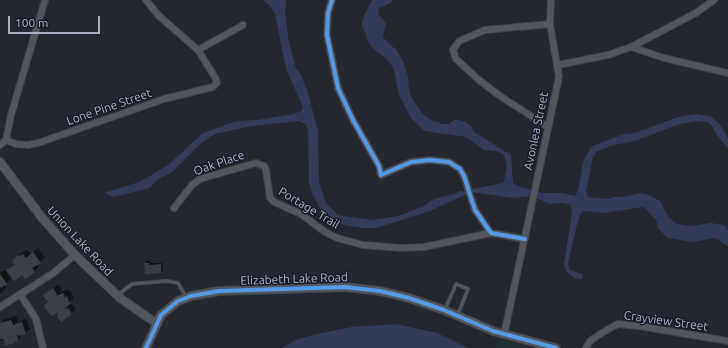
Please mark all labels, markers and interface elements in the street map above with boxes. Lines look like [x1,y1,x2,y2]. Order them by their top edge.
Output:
scale bar [10,8,102,34]
text: 100 m [15,16,48,29]
street label: Lone Pine Street [64,86,154,128]
street label: Avonlea Street [521,91,551,171]
street label: Oak Place [192,148,246,178]
street label: Portage Trail [276,184,342,232]
street label: Union Lake Road [44,203,116,279]
street label: Elizabeth Lake Road [240,270,348,288]
street label: Crayview Street [623,308,709,334]

